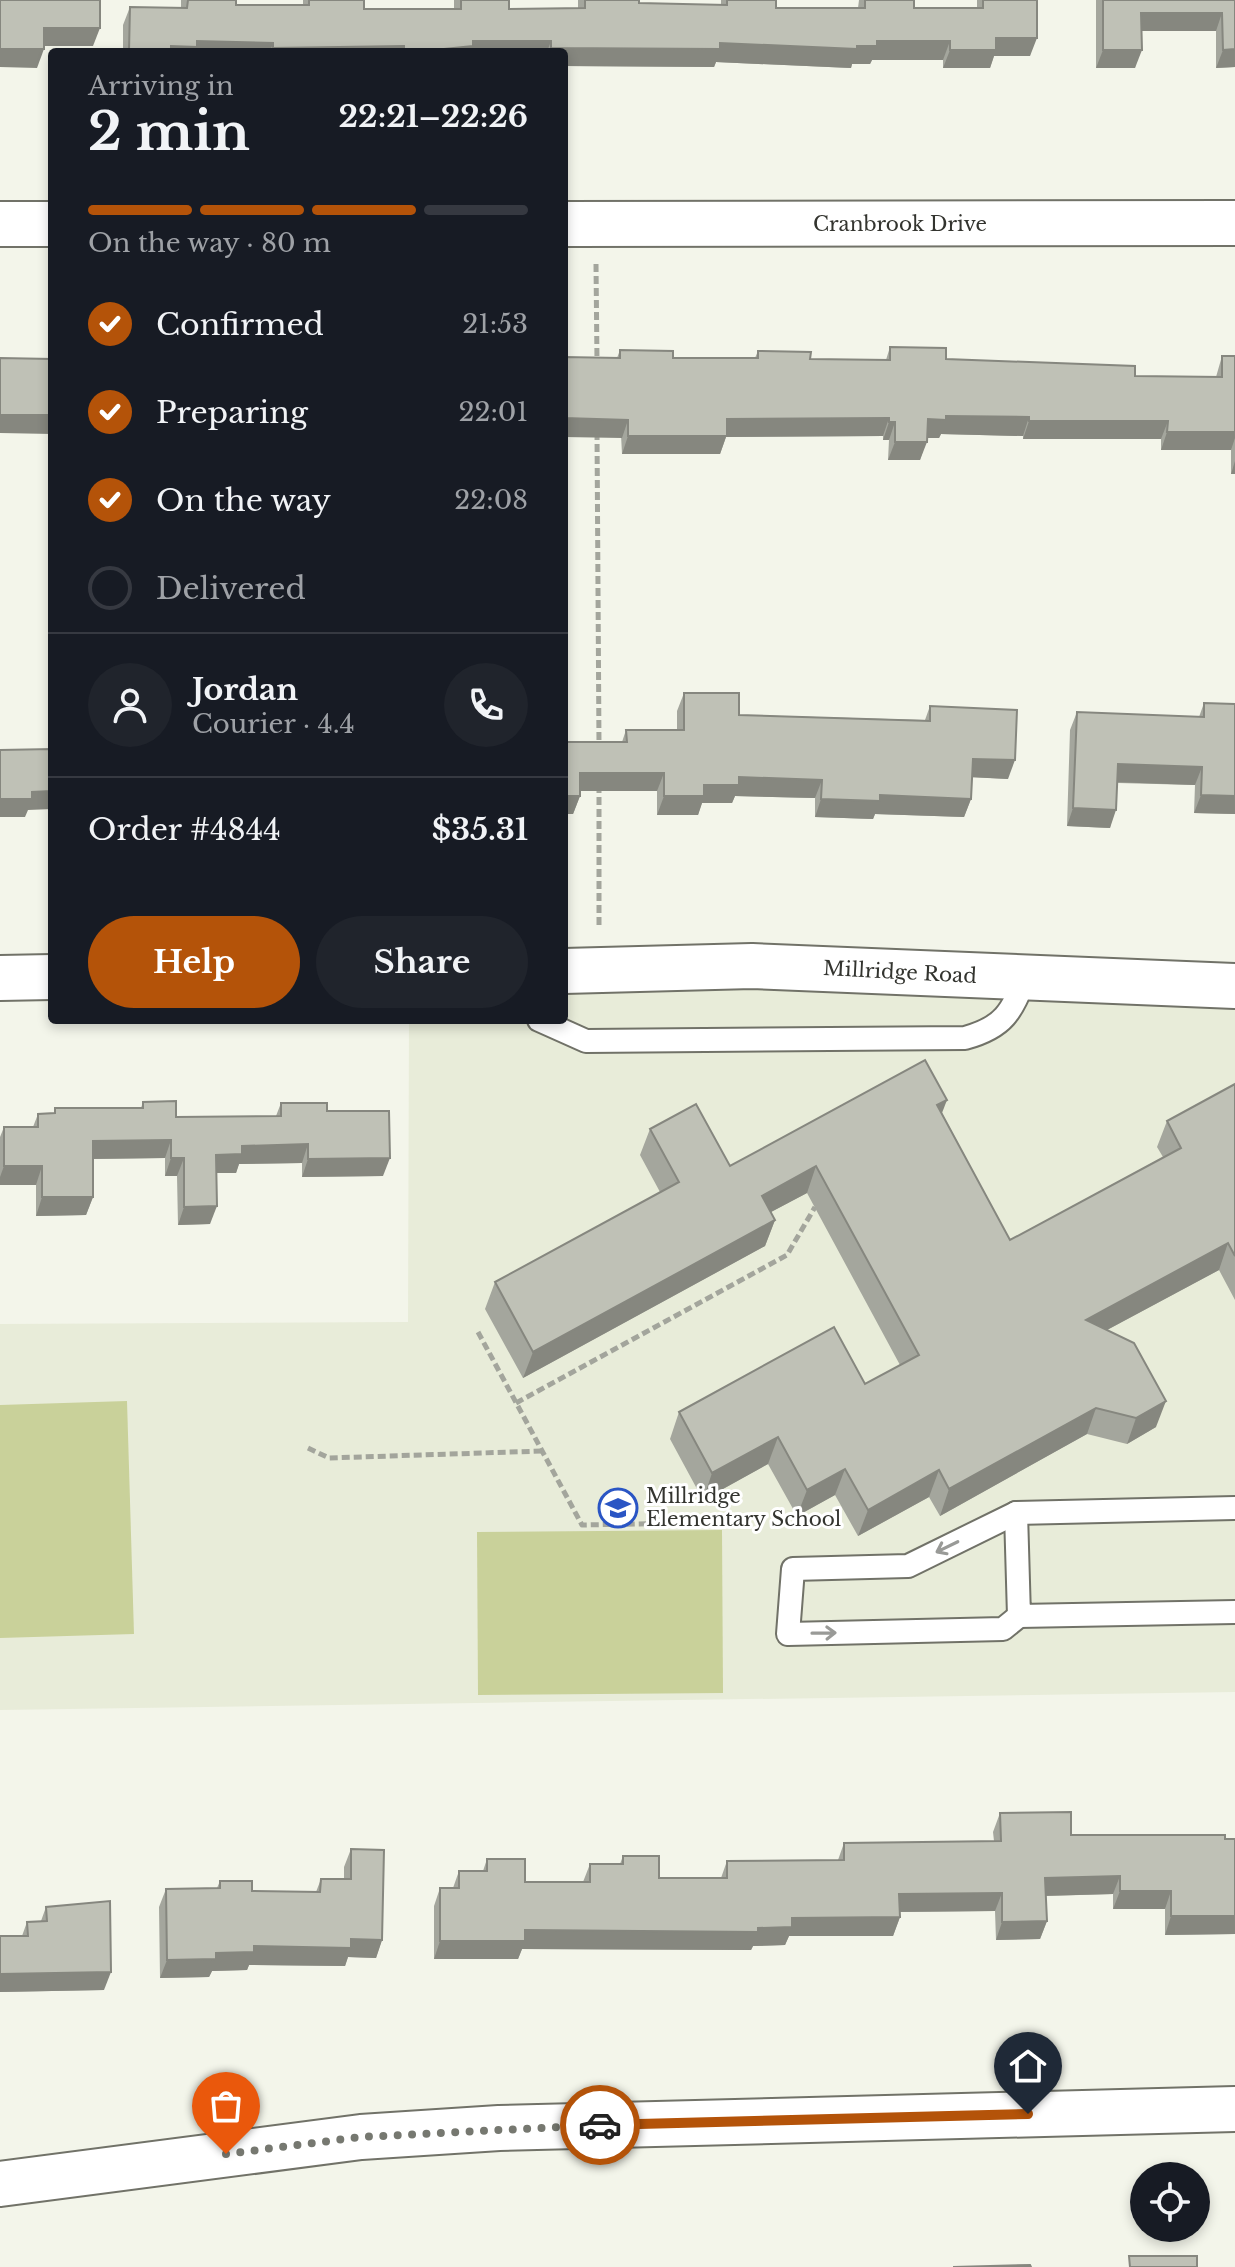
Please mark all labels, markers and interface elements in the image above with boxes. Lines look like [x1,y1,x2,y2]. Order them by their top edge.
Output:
text: Arriving in [88,70,234,102]
text: 22:21–22:26 [339,98,528,135]
text: 2 min [88,100,250,164]
street label: Cranbrook Drive [813,212,987,236]
text: On the way · 80 m [88,227,331,259]
icon: check [88,302,132,346]
text: Confirmed [156,306,324,343]
text: 21:53 [462,308,528,340]
icon: check [88,390,132,434]
text: Preparing [156,394,308,431]
text: 22:01 [458,396,528,428]
icon: check [88,478,132,522]
text: On the way [156,482,331,519]
text: 22:08 [454,484,528,516]
text: Delivered [156,570,306,607]
button: person [88,663,172,747]
button: phone [444,663,528,747]
text: Jordan [192,671,298,708]
text: Courier · 4.4 [192,708,355,740]
text: Order #4844 [88,811,281,848]
text: $35.31 [432,811,528,848]
button: Help [88,916,300,1008]
button: Share [316,916,528,1008]
street label: Millridge Road [823,956,977,988]
place label: Millridge Elementary School [646,1484,841,1531]
school or university icon: Millridge Elementary School [597,1487,639,1529]
one-way arrow [935,1540,959,1556]
one-way arrow [810,1626,837,1641]
pin [994,2032,1062,2114]
icon: home [1006,2044,1050,2088]
pin [192,2072,260,2154]
icon: bag [204,2084,248,2128]
courier [560,2085,640,2165]
icon: car [578,2103,622,2147]
map controls [1130,2162,1210,2242]
button: locate [1130,2162,1210,2242]

